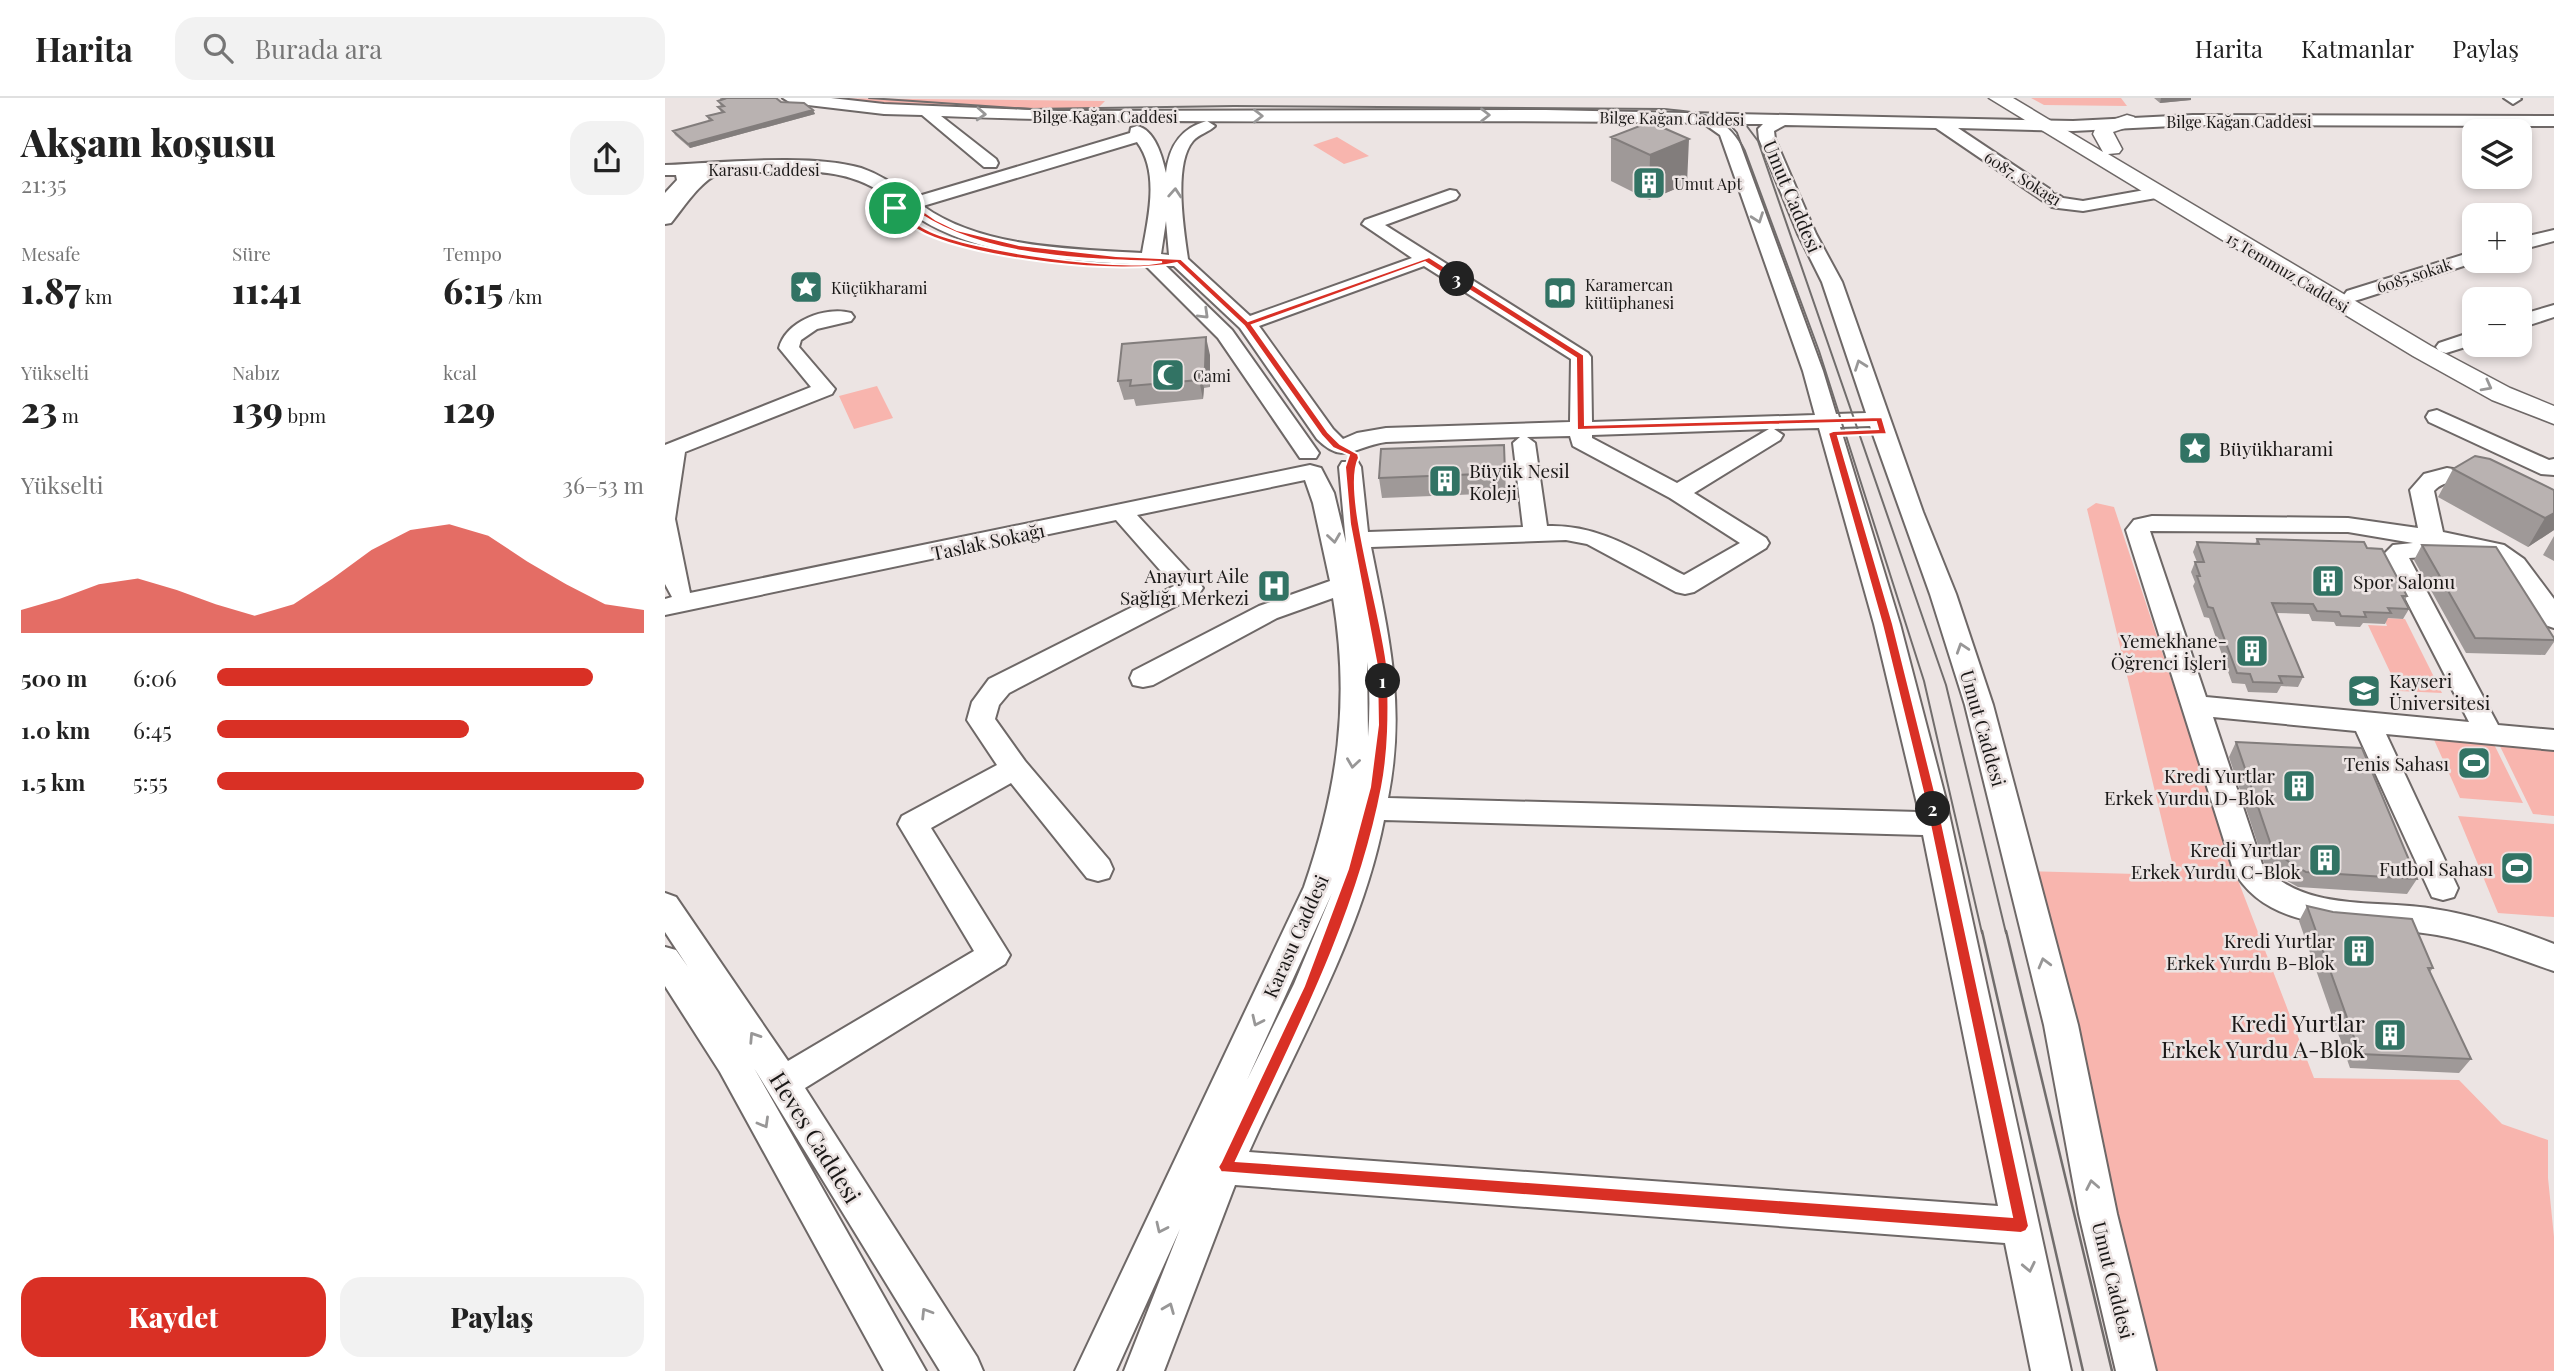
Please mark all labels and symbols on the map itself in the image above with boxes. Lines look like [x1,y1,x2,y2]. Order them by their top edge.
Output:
one-way arrow [976,106,987,121]
street label: Bilge Kağan Caddesi [1032,106,1178,127]
street label: Bilge Kağan Caddesi [1599,106,1745,130]
one-way arrow [1481,107,1491,123]
one-way arrow [1253,108,1264,124]
street label: Bilge Kağan Caddesi [2166,111,2312,132]
street label: Umut Caddesi [1758,136,1829,257]
street label: 6087. Sokağı [1980,146,2066,210]
street label: Karasu Caddesi [708,159,820,180]
building icon: Umut Apt [1630,164,1668,202]
place label: Umut Apt [1674,173,1742,194]
pin [865,178,925,238]
one-way arrow [1167,187,1182,198]
one-way arrow [1750,211,1764,223]
street label: 15 Temmuz Caddesi [2223,227,2354,317]
street label: 6085.sokak [2374,253,2455,297]
pin: 3 [1439,262,1475,296]
place icon: Küçükharami [787,268,825,306]
library icon: Karamercan kütüphanesi [1541,274,1579,312]
place label: Karamercan kütüphanesi [1585,274,1675,313]
place label: Küçükharami [831,277,928,298]
one-way arrow [1195,305,1208,318]
mosque icon: Cami [1149,356,1187,394]
one-way arrow [1854,360,1868,372]
place label: Cami [1193,365,1231,386]
one-way arrow [2480,378,2493,392]
place icon: Büyükharami [2176,429,2214,467]
place label: Büyükharami [2219,435,2334,461]
place label: Büyük Nesil Koleji [1469,457,1570,505]
building icon: Büyük Nesil Koleji [1426,462,1464,500]
street label: Taslak Sokağı [929,516,1047,566]
one-way arrow [1326,532,1341,544]
place label: Anayurt Aile Sağlığı Merkezi [1120,562,1249,610]
building icon: Spor Salonu [2309,562,2347,600]
hospital icon: Anayurt Aile Sağlığı Merkezi [1255,567,1293,605]
place label: Spor Salonu [2353,568,2455,594]
place label: Yemekhane- Öğrenci İşleri [2111,627,2227,675]
building icon: Yemekhane- Öğrenci İşleri [2233,632,2271,670]
one-way arrow [1955,643,1970,655]
pin: 1 [1365,664,1401,698]
street label: Umut Caddesi [1955,667,2013,790]
place label: Kayseri Üniversitesi [2389,667,2491,715]
school or university icon: Kayseri Üniversitesi [2345,672,2383,710]
sports icon: Tenis Sahası [2455,744,2493,782]
place label: Tenis Sahası [2344,750,2449,776]
one-way arrow [1345,757,1360,769]
place label: Kredi Yurtlar Erkek Yurdu D-Blok [2104,762,2276,810]
building icon: Kredi Yurtlar Erkek Yurdu D-Blok [2280,767,2318,805]
pin: 2 [1915,792,1951,826]
place label: Kredi Yurtlar Erkek Yurdu C-Blok [2131,836,2302,884]
building icon: Kredi Yurtlar Erkek Yurdu C-Blok [2306,841,2344,879]
sports icon: Futbol Sahası [2498,849,2536,887]
place label: Futbol Sahası [2379,855,2493,881]
street label: Karasu Caddesi [1256,870,1334,1002]
place label: Kredi Yurtlar Erkek Yurdu B-Blok [2166,927,2336,975]
building icon: Kredi Yurtlar Erkek Yurdu B-Blok [2340,932,2378,970]
one-way arrow [2038,957,2053,969]
place label: Kredi Yurtlar Erkek Yurdu A-Blok [2161,1007,2365,1064]
one-way arrow [1251,1014,1265,1026]
building icon: Kredi Yurtlar Erkek Yurdu A-Blok [2371,1016,2409,1054]
one-way arrow [749,1032,762,1045]
street label: Heves Caddesi [763,1065,869,1209]
one-way arrow [756,1115,769,1128]
one-way arrow [2085,1180,2100,1191]
street label: Umut Caddesi [2087,1219,2141,1342]
one-way arrow [1156,1220,1170,1233]
one-way arrow [2021,1261,2036,1273]
one-way arrow [1161,1302,1175,1314]
one-way arrow [922,1308,935,1321]

